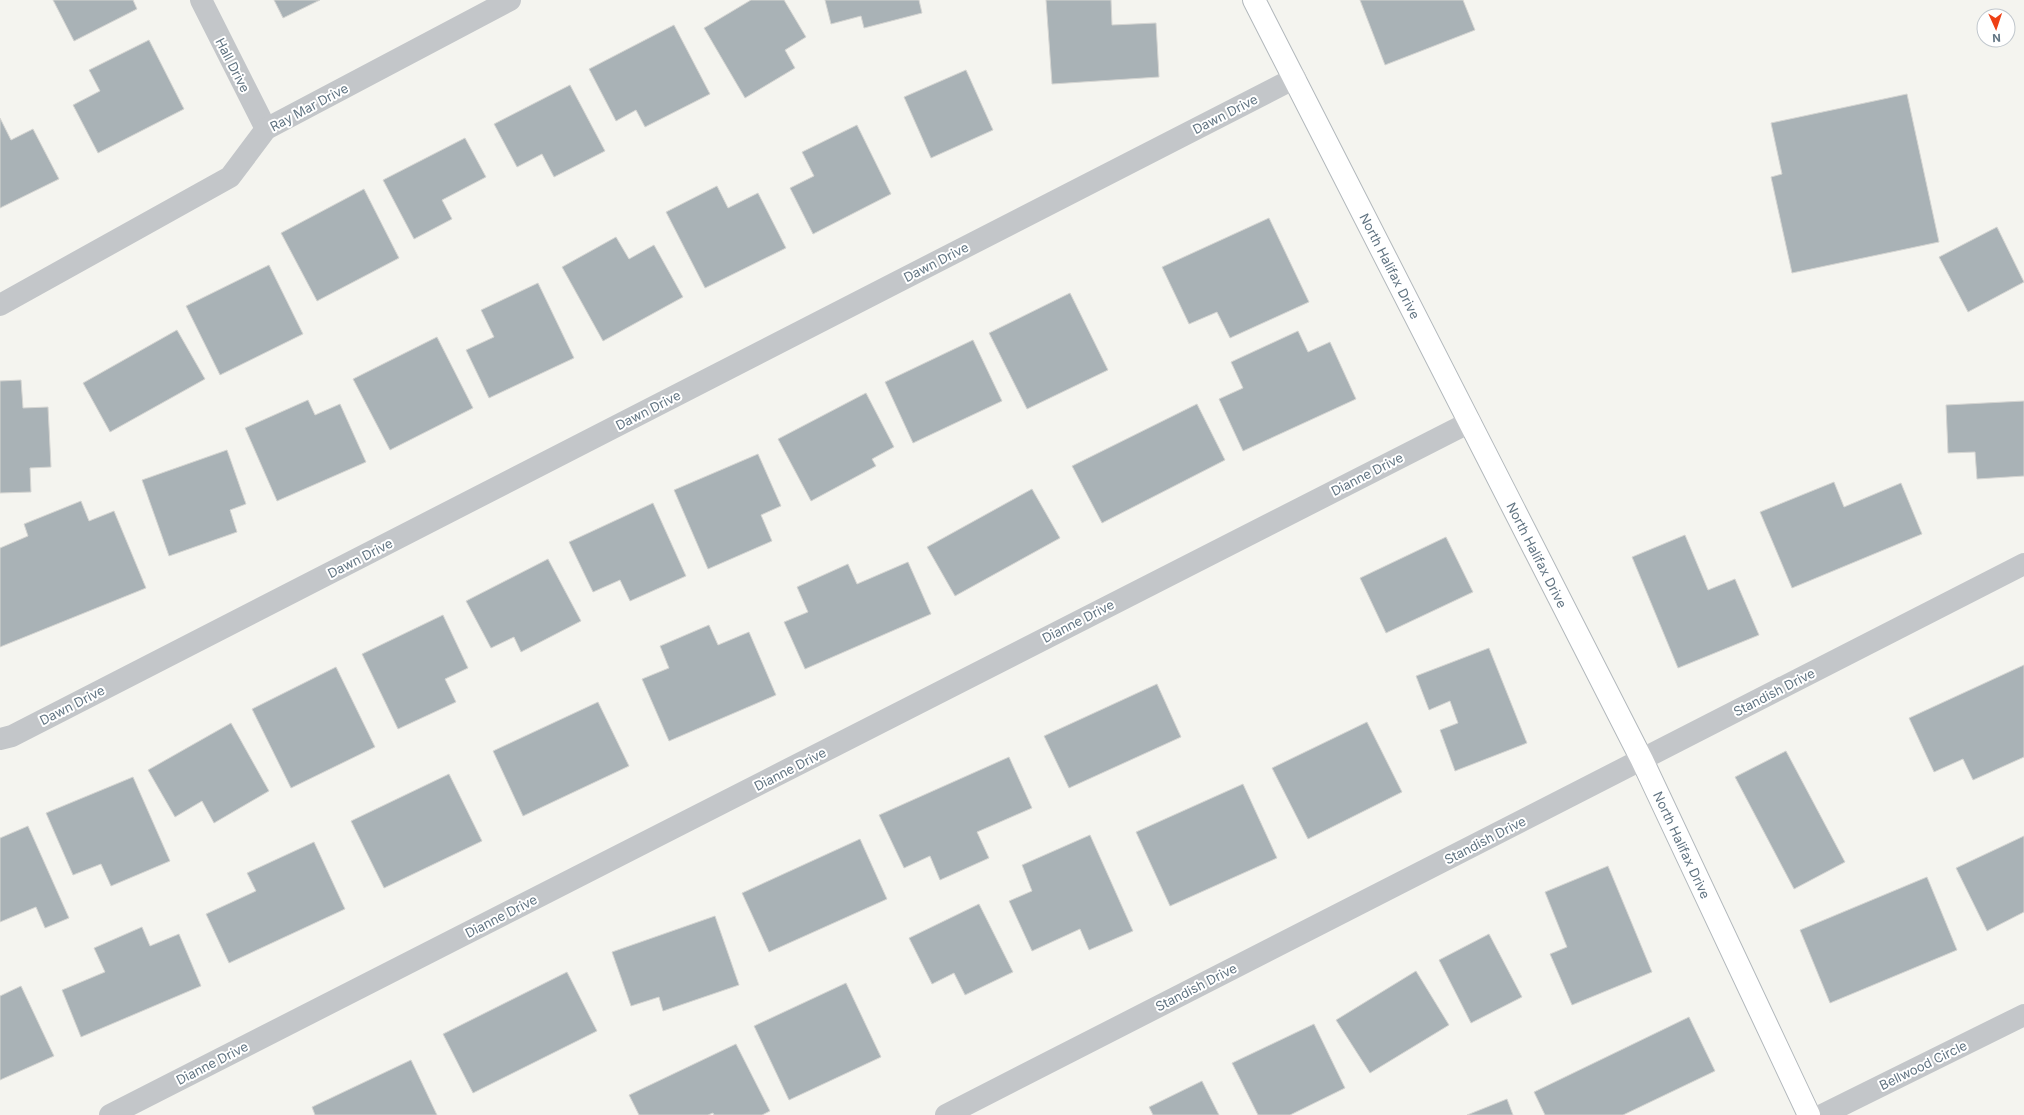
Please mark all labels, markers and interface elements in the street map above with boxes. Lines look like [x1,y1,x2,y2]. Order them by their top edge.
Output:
north arrow [1976,8,2016,48]
text: N [1992,31,2001,45]
street label: Hall Drive [212,35,254,95]
street label: Ray Mar Drive [267,80,351,134]
street label: Dawn Drive [1190,91,1260,137]
street label: North Halifax Drive [1356,210,1424,322]
street label: Dawn Drive [901,239,971,285]
street label: Dawn Drive [613,387,683,433]
street label: Dianne Drive [1328,449,1406,499]
street label: North Halifax Drive [1503,499,1571,611]
street label: Dawn Drive [325,535,395,581]
street label: Dianne Drive [1039,596,1117,646]
street label: Standish Drive [1731,665,1817,719]
street label: Dawn Drive [37,682,107,728]
street label: Dianne Drive [751,744,829,794]
street label: North Halifax Drive [1650,789,1714,901]
street label: Standish Drive [1442,813,1528,867]
street label: Dianne Drive [462,891,540,941]
street label: Standish Drive [1153,960,1239,1014]
street label: Bellwood Circle [1877,1037,1969,1093]
street label: Dianne Drive [173,1038,251,1088]

